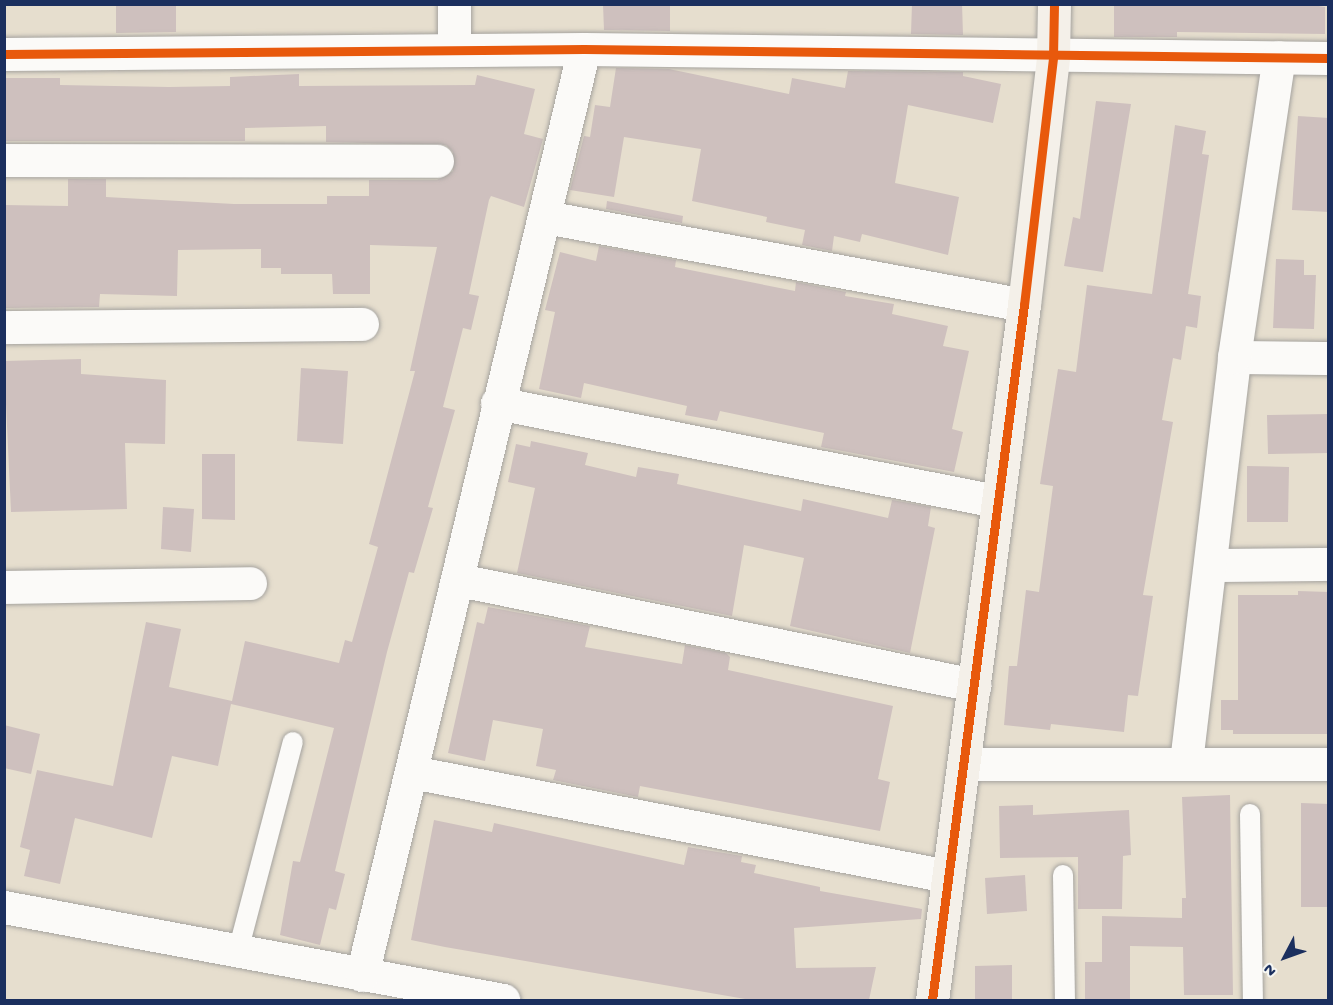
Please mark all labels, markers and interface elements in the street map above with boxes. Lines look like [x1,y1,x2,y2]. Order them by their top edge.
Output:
north arrow [1255,927,1315,987]
text: N [1260,959,1282,979]

